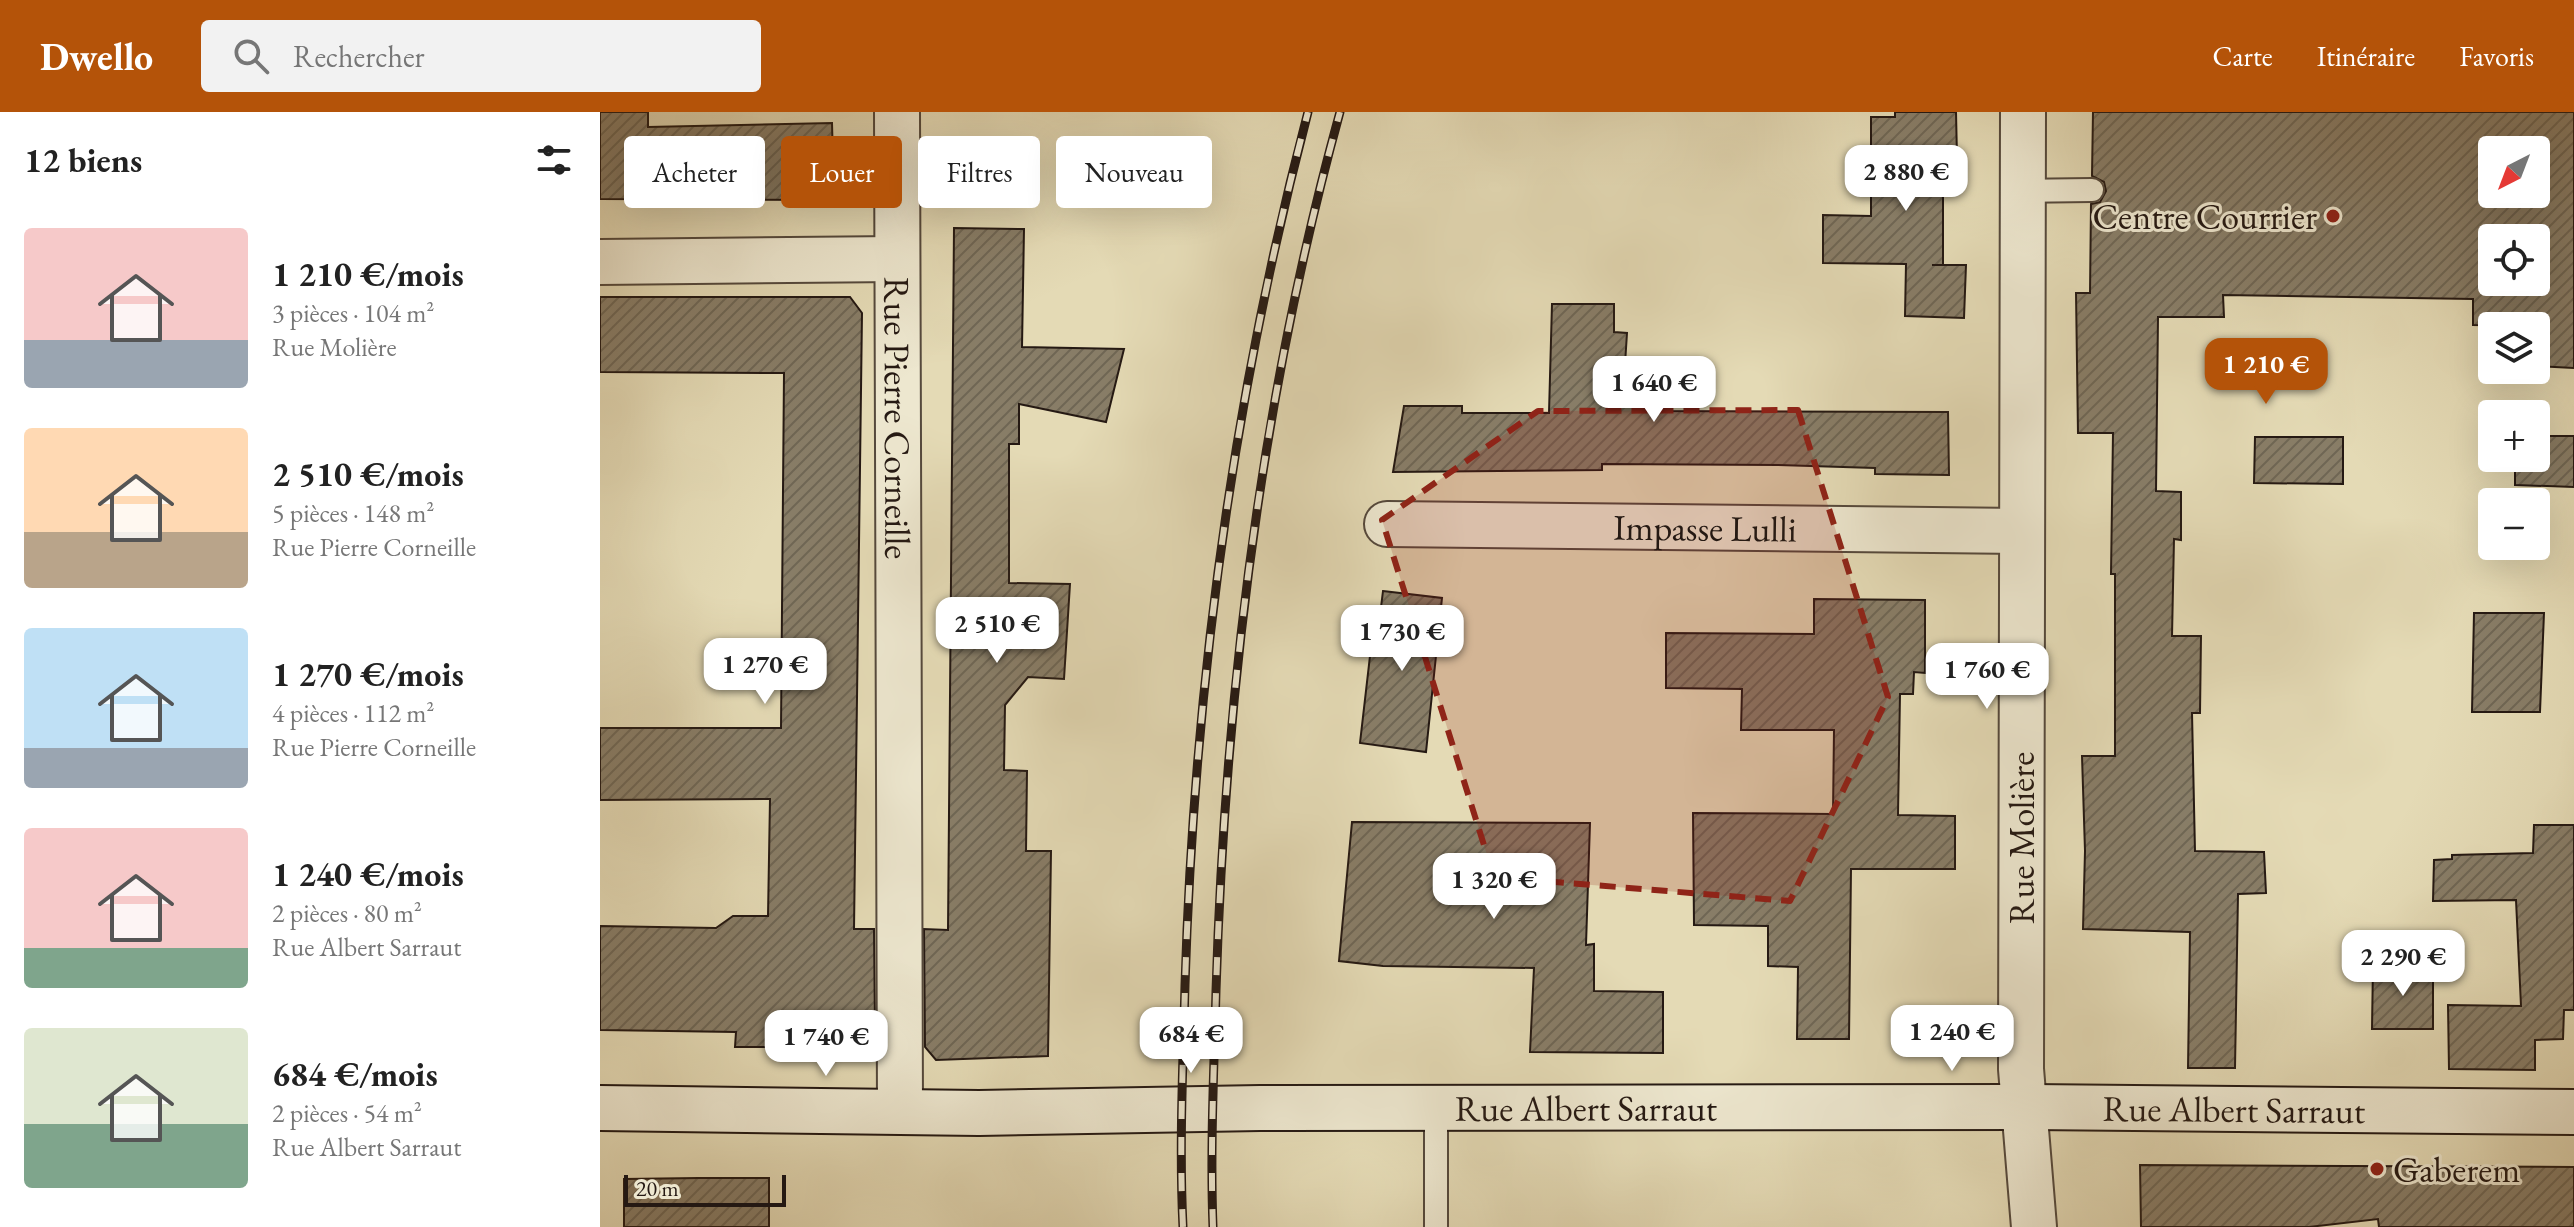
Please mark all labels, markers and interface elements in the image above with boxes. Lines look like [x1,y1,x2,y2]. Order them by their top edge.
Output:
search box [201,20,761,92]
text: Dwello [40,32,153,81]
icon: search [229,34,273,78]
text: Rechercher [293,37,425,76]
text: Carte [2213,38,2273,74]
text: Itinéraire [2317,38,2415,74]
text: Favoris [2459,38,2534,74]
chip: Acheter [624,136,765,208]
chip: Louer [781,136,902,208]
chip: Filtres [918,136,1040,208]
chip: Nouveau [1056,136,1212,208]
north arrow [2478,136,2550,208]
map controls [2478,136,2550,560]
text: 12 biens [24,138,142,182]
icon: filters [532,138,576,182]
pin: 2 880 € [1832,145,1980,213]
text: 2 880 € [1863,154,1949,188]
place label: Centre Courrier [2093,193,2317,240]
marker: Centre Courrier [2324,207,2342,225]
button: locate [2478,224,2550,296]
text: 1 210 €/mois [272,252,464,296]
icon: home [88,260,184,356]
street label: Rue Pierre Corneille [873,277,921,559]
text: 3 pièces · 104 m² [272,296,434,330]
button: layers [2478,312,2550,384]
text: Rue Molière [272,330,397,364]
pin: 1 210 € [2192,338,2340,406]
text: 1 210 € [2223,347,2309,381]
pin: 1 640 € [1580,356,1728,424]
text: 1 640 € [1611,365,1697,399]
button: + [2478,400,2550,472]
text: 2 510 €/mois [272,452,464,496]
icon: home [88,460,184,556]
button: − [2478,488,2550,560]
text: 5 pièces · 148 m² [272,496,434,530]
street label: Impasse Lulli [1613,504,1797,553]
text: Rue Pierre Corneille [272,530,476,564]
pin: 2 510 € [923,597,1071,665]
pin: 1 730 € [1328,605,1476,673]
text: 2 510 € [954,606,1040,640]
text: 1 730 € [1359,614,1445,648]
pin: 1 270 € [691,638,839,706]
pin: 1 760 € [1913,643,2061,711]
text: 1 270 € [722,647,808,681]
text: 1 270 €/mois [272,652,464,696]
text: 1 760 € [1944,652,2030,686]
icon: home [88,660,184,756]
text: 4 pièces · 112 m² [272,696,434,730]
text: Rue Pierre Corneille [272,730,476,764]
street label: Rue Molière [1998,752,2045,924]
text: 1 240 €/mois [272,852,464,896]
pin: 1 320 € [1420,853,1568,921]
icon: home [88,860,184,956]
text: 1 320 € [1451,862,1537,896]
text: 2 pièces · 80 m² [272,896,422,930]
text: Rue Albert Sarraut [272,930,461,964]
pin: 2 290 € [2329,930,2477,998]
text: 2 290 € [2360,939,2446,973]
pin: 1 240 € [1878,1005,2026,1073]
pin: 684 € [1135,1007,1247,1075]
pin: 1 740 € [752,1010,900,1078]
text: 1 240 € [1909,1014,1995,1048]
text: 684 € [1158,1016,1224,1050]
text: 1 740 € [783,1019,869,1053]
text: 684 €/mois [272,1052,438,1096]
icon: home [88,1060,184,1156]
street label: Rue Albert Sarraut [1455,1084,1718,1132]
street label: Rue Albert Sarraut [2102,1085,2366,1134]
text: 2 pièces · 54 m² [272,1096,422,1130]
text: Rue Albert Sarraut [272,1130,461,1164]
place label: Gaberem [2393,1146,2520,1193]
marker: Gaberem [2368,1160,2386,1178]
scale bar [624,1171,786,1207]
text: 20 m [636,1174,679,1203]

